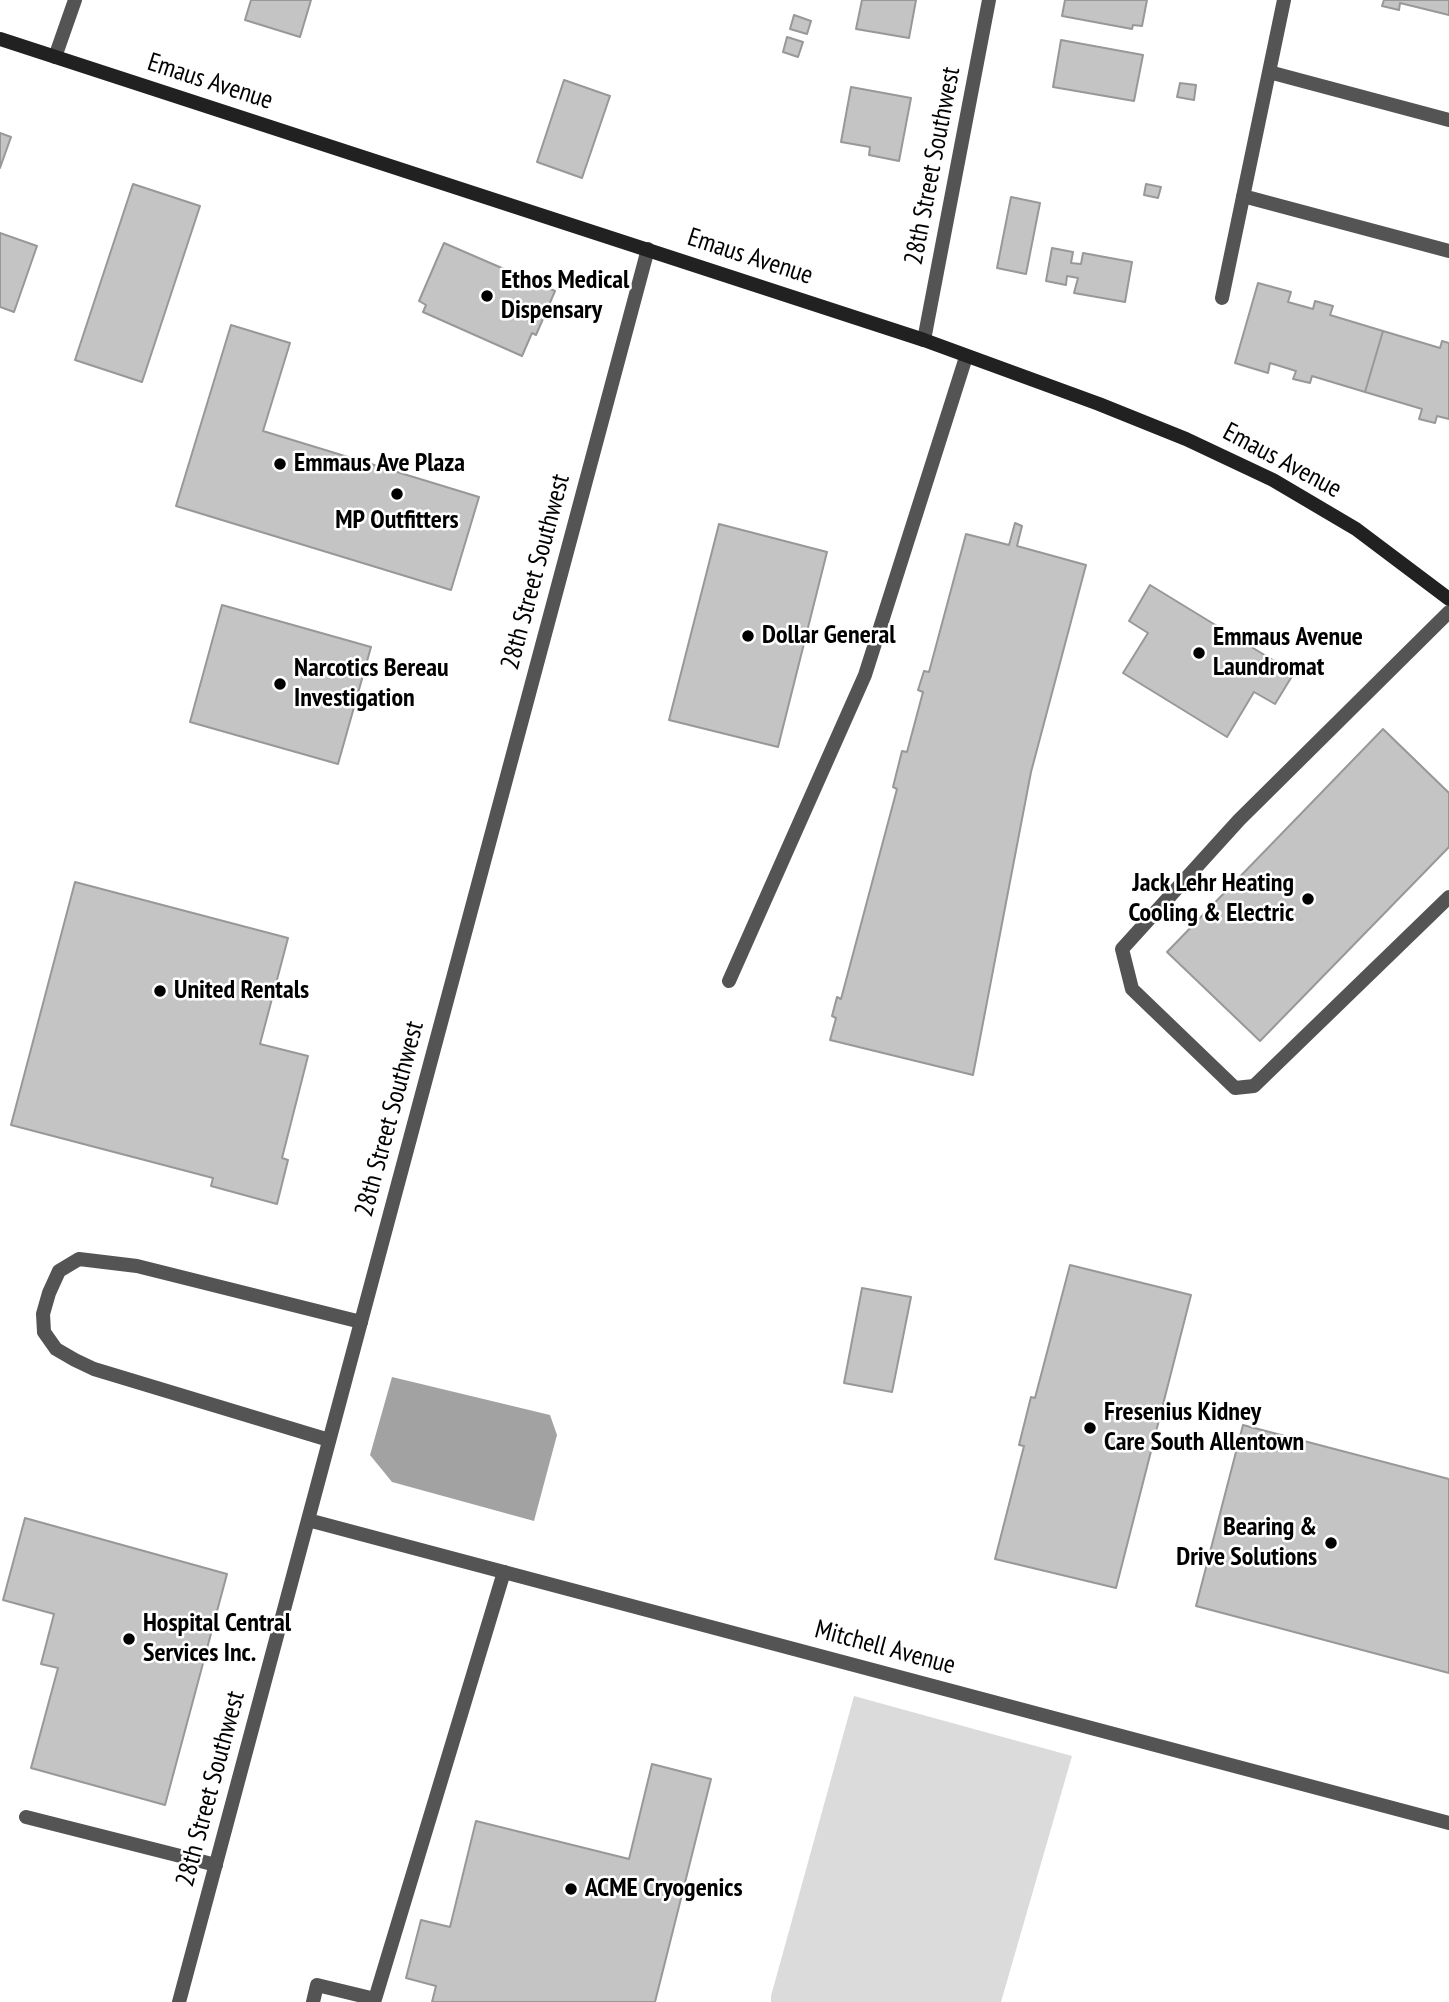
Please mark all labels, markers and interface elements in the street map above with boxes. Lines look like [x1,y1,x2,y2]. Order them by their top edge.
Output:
street label: Emaus Avenue [143,47,277,117]
street label: 28th Street Southwest [899,64,967,268]
street label: Emaus Avenue [683,222,817,292]
place label: Ethos Medical Dispensary [501,265,629,326]
marker: Ethos Medical Dispensary [479,288,495,304]
street label: Emaus Avenue [1217,417,1347,505]
place label: Emmaus Ave Plaza [294,448,465,480]
marker: Emmaus Ave Plaza [272,456,288,472]
street label: 28th Street Southwest [495,471,577,673]
marker: MP Outfitters [389,486,405,502]
place label: MP Outfitters [335,505,459,537]
place label: Dollar General [762,620,895,652]
place label: Emmaus Avenue Laundromat [1213,622,1363,684]
marker: Dollar General [740,628,756,644]
marker: Emmaus Avenue Laundromat [1191,645,1207,661]
place label: Narcotics Bereau Investigation [294,653,449,714]
marker: Narcotics Bereau Investigation [272,676,288,692]
place label: Jack Lehr Heating Cooling & Electric [1128,868,1294,930]
marker: Jack Lehr Heating Cooling & Electric [1300,891,1316,907]
place label: United Rentals [174,975,309,1007]
marker: United Rentals [152,983,168,999]
street label: 28th Street Southwest [349,1018,431,1220]
place label: Fresenius Kidney Care South Allentown [1104,1397,1304,1458]
marker: Fresenius Kidney Care South Allentown [1082,1420,1098,1436]
place label: Bearing & Drive Solutions [1176,1512,1317,1574]
marker: Bearing & Drive Solutions [1323,1535,1339,1551]
place label: Hospital Central Services Inc. [143,1608,291,1670]
street label: Mitchell Avenue [811,1614,959,1682]
marker: Hospital Central Services Inc. [121,1631,137,1647]
street label: 28th Street Southwest [170,1688,252,1890]
place label: ACME Cryogenics [585,1873,742,1905]
marker: ACME Cryogenics [563,1881,579,1897]

